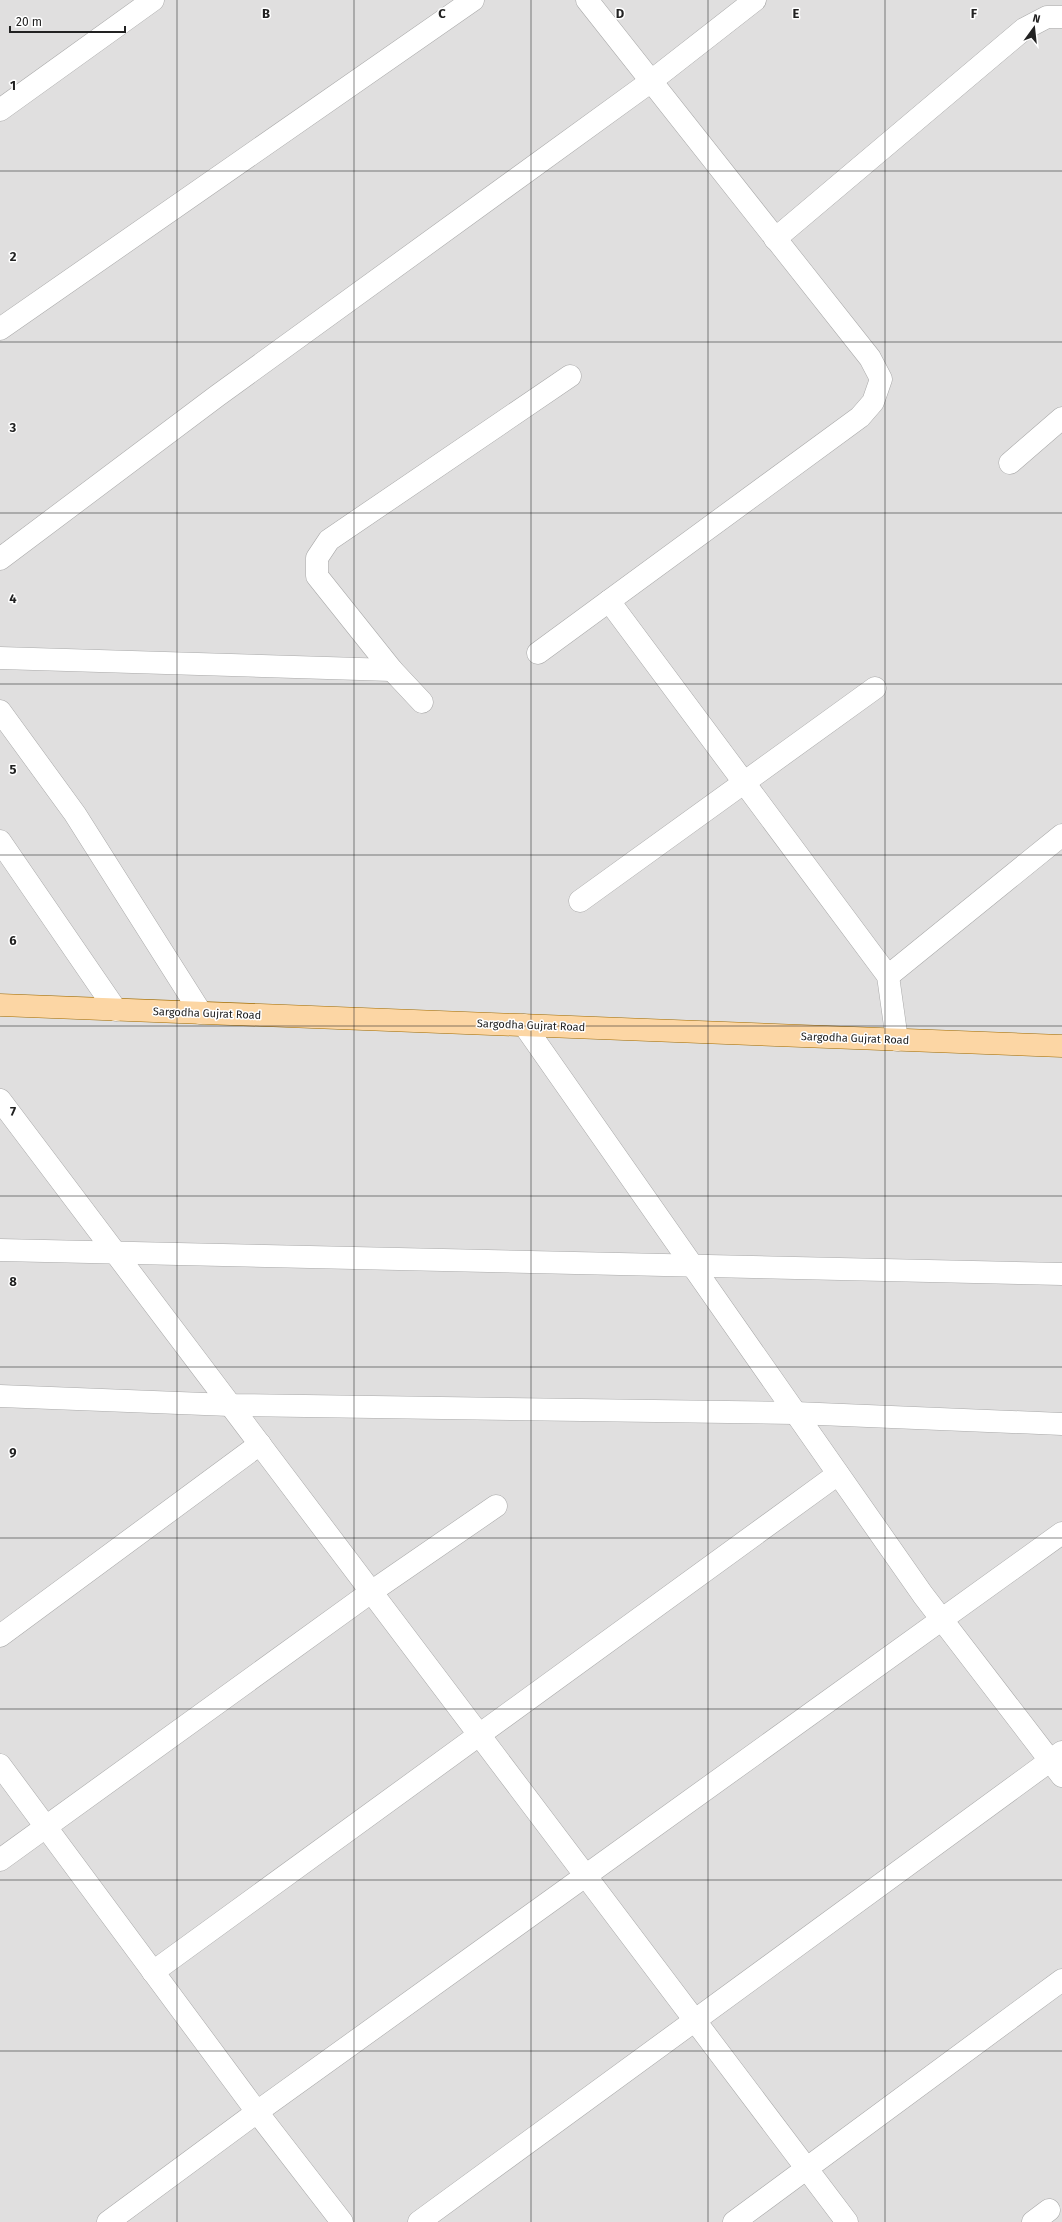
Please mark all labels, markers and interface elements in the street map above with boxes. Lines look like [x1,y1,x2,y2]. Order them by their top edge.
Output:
text: B [262,6,270,21]
text: C [438,6,446,21]
text: D [616,6,625,21]
text: E [793,6,800,21]
text: F [971,6,978,21]
scale bar [10,8,125,34]
north arrow [1014,8,1054,48]
text: N [1031,12,1042,26]
text: 20 m [16,15,42,29]
text: 1 [10,78,16,93]
text: 2 [10,249,17,264]
text: 3 [9,420,17,435]
text: 4 [9,591,17,606]
text: 5 [10,762,17,777]
text: 6 [9,933,17,948]
street label: Sargodha Gujrat Road [153,1005,261,1022]
street label: Sargodha Gujrat Road [477,1017,585,1034]
street label: Sargodha Gujrat Road [801,1030,909,1047]
text: 7 [10,1104,16,1119]
text: 8 [9,1274,17,1289]
text: 9 [9,1445,17,1460]

